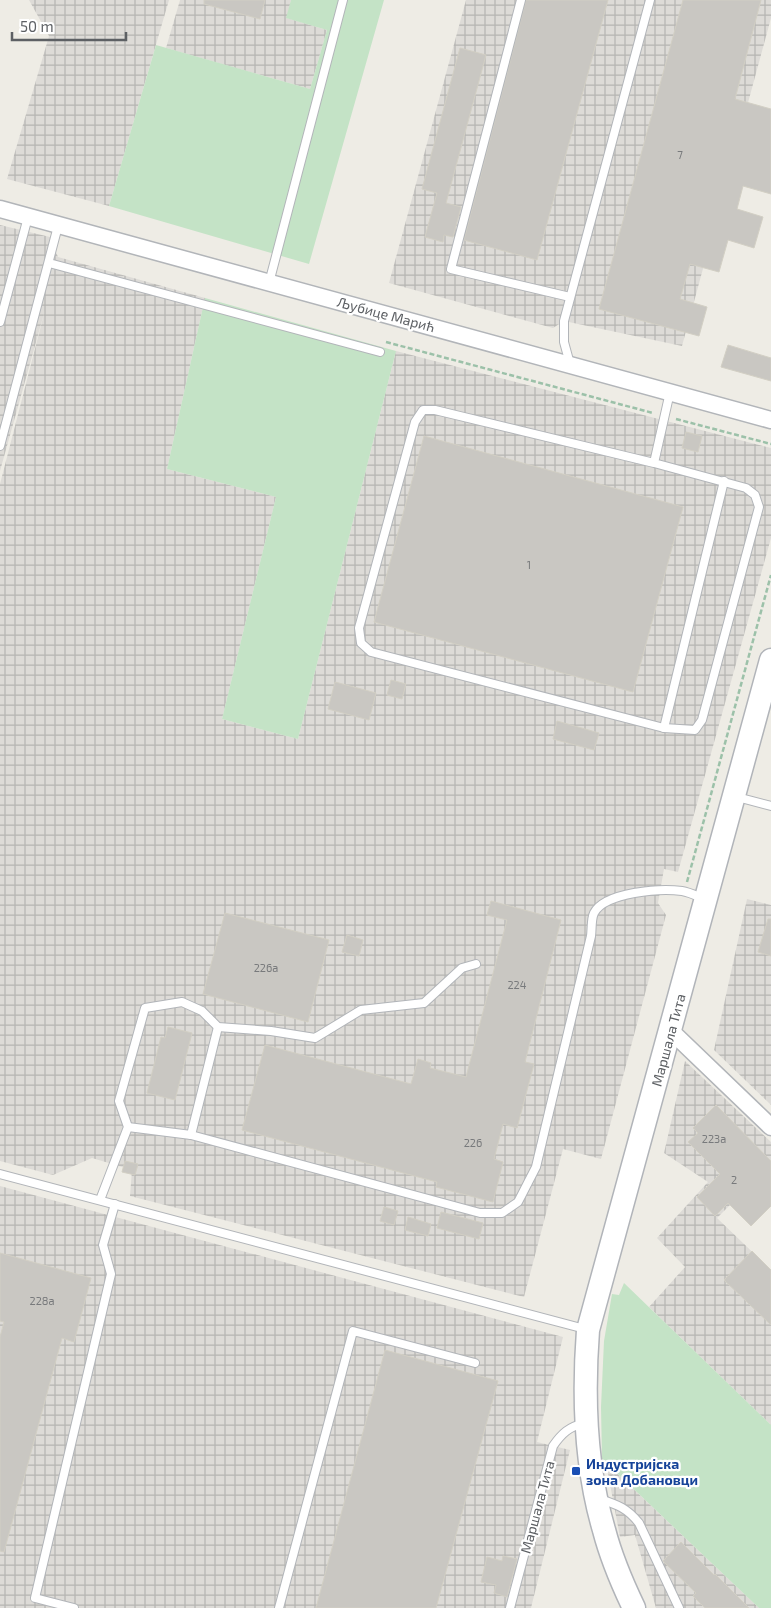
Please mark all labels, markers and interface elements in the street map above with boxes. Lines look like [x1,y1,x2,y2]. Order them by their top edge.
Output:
scale bar [12,10,126,42]
text: 50 m [20,17,54,35]
house number: 7 [677,148,683,161]
street label: Љубице Марић [335,293,437,335]
house number: 1 [527,558,531,571]
house number: 226a [254,961,278,974]
house number: 224 [507,978,527,991]
street label: Маршала Тита [647,992,689,1088]
house number: 223a [702,1132,726,1145]
house number: 226 [464,1136,482,1149]
house number: 2 [731,1173,737,1186]
house number: 228a [29,1294,55,1307]
place label: Индустријска зона Добановци [586,1455,698,1488]
street label: Маршала Тита [516,1459,558,1555]
marker: Индустријска зона Добановци [570,1465,582,1477]

